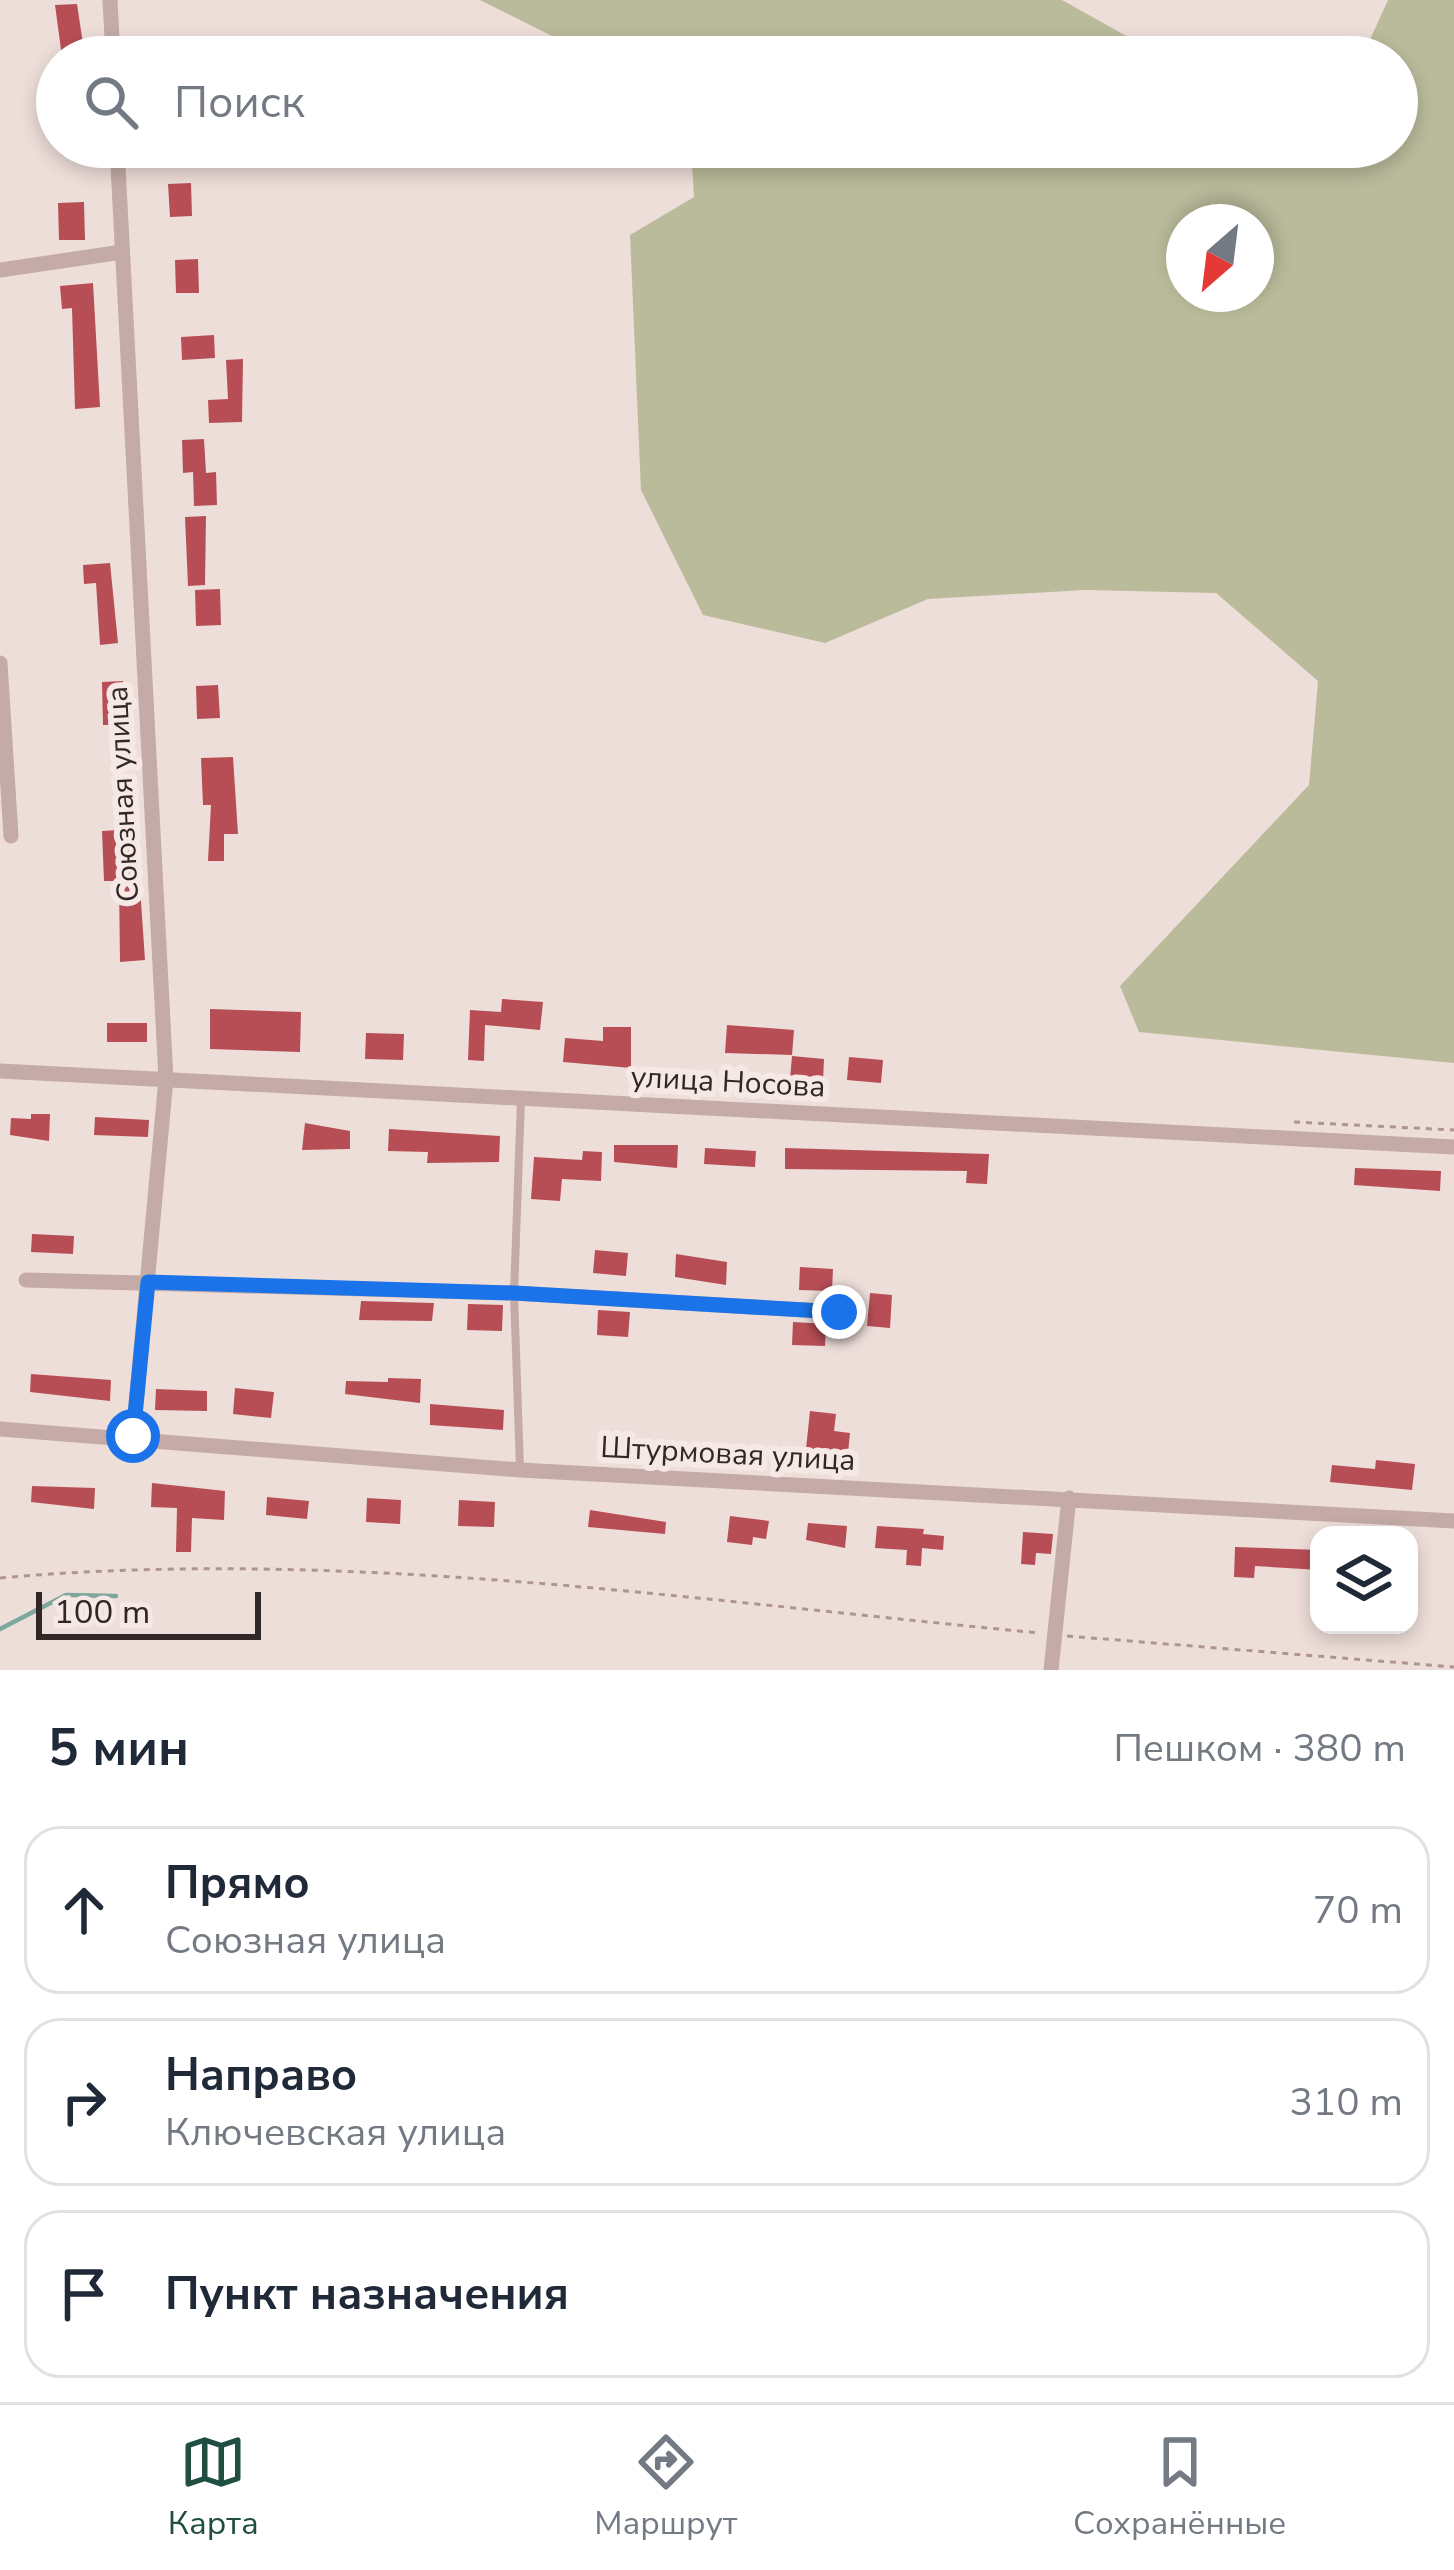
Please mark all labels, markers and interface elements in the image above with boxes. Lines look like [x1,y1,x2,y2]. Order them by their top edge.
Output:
search box [36,36,1418,168]
icon: search [78,69,144,135]
text: Поиск [174,72,305,133]
north arrow [1166,204,1274,312]
street label: Союзная улица [97,685,149,903]
street label: улица Носова [630,1056,826,1108]
route end [812,1285,866,1339]
route start [106,1409,160,1463]
street label: Штурмовая улица [599,1427,857,1481]
map controls [1310,1526,1418,1634]
button: layers [1310,1526,1418,1634]
scale bar [36,1586,261,1639]
text: 100 m [54,1590,150,1635]
text: 5 мин [48,1713,189,1783]
text: Пешком · 380 m [1113,1722,1406,1775]
text: Прямо [165,1853,310,1914]
icon: ahead [51,1877,117,1943]
text: 70 m [1313,1884,1403,1937]
text: Союзная улица [165,1914,446,1967]
text: Направо [165,2045,357,2106]
icon: right [51,2069,117,2135]
text: 310 m [1289,2076,1403,2129]
text: Ключевская улица [165,2106,506,2159]
icon: arrive [51,2261,117,2327]
text: Пункт назначения [165,2264,569,2325]
tab: Карта [168,2429,259,2546]
tab: Маршрут [594,2429,738,2546]
tab: Сохранённые [1073,2429,1286,2546]

